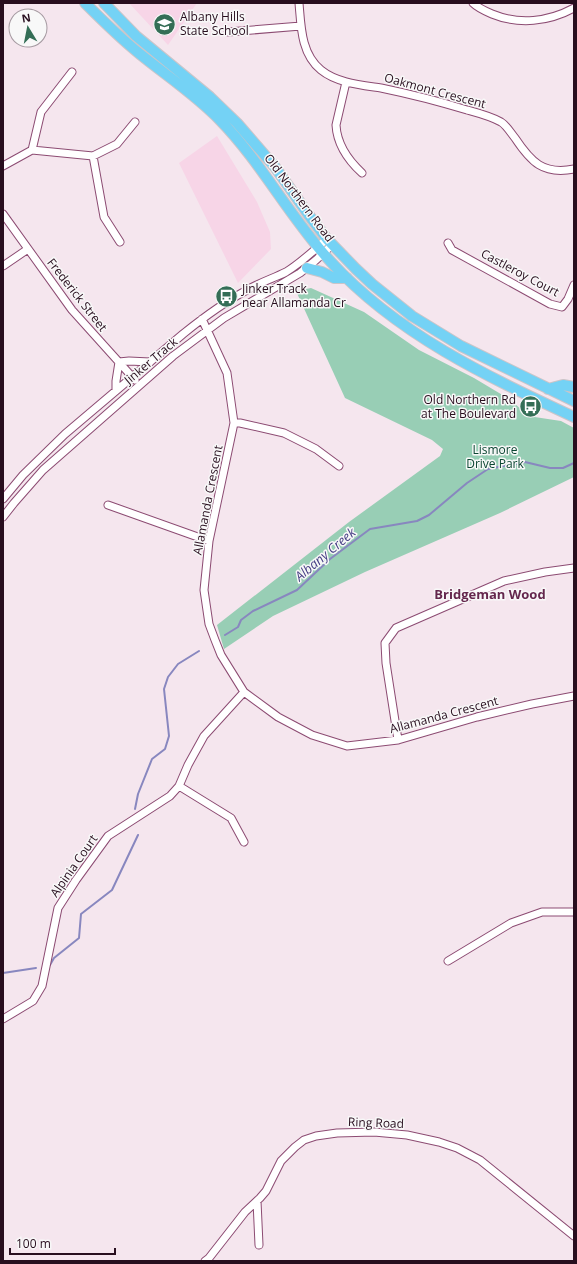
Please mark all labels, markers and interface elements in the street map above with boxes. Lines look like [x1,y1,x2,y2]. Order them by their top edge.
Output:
north arrow [8,8,48,48]
place label: Albany Hills State School [180,8,249,39]
text: N [20,9,32,26]
school or university icon: Albany Hills State School [152,11,178,37]
street label: Oakmont Crescent [382,69,488,112]
street label: Old Northern Road [261,150,338,245]
street label: Castleroy Court [478,245,562,300]
street label: Frederick Street [43,255,111,335]
place label: Jinker Track near Allamanda Cr [241,280,346,311]
bus stop icon: Jinker Track near Allamanda Cr [213,283,239,309]
street label: Jinker Track [120,333,182,389]
place label: Old Northern Rd at The Boulevard [421,391,516,422]
bus stop icon: Old Northern Rd at The Boulevard [518,394,544,420]
park label: Lismore Drive Park [466,441,524,472]
street label: Allamanda Crescent [189,443,227,556]
water label: Albany Creek [290,523,360,585]
district label: Bridgeman Wood [434,585,546,603]
street label: Allamanda Crescent [388,692,500,737]
street label: Alpinia Court [46,831,101,900]
street label: Ring Road [348,1113,404,1132]
scale bar [10,1230,115,1256]
text: 100 m [16,1235,51,1252]

